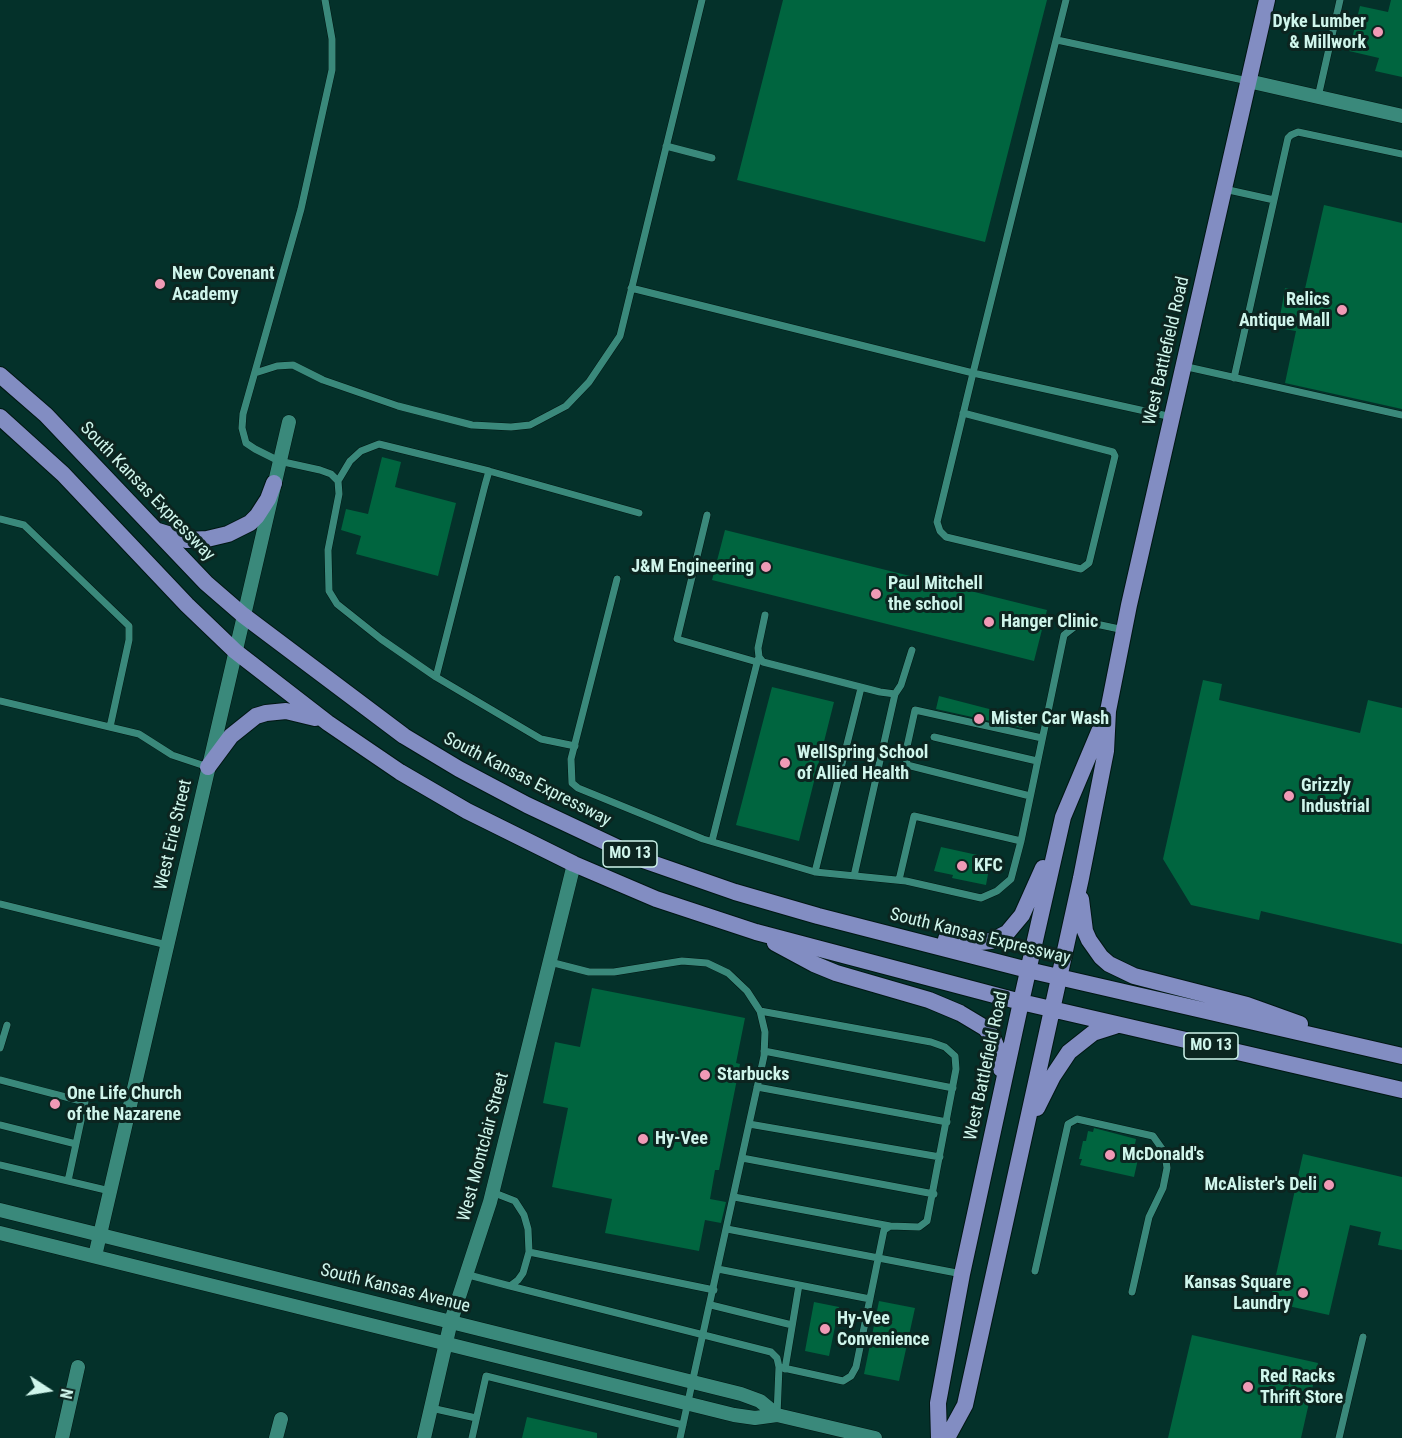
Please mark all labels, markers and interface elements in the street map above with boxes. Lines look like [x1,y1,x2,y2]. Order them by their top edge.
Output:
place label: Dyke Lumber & Millwork [1272,11,1366,54]
marker: Dyke Lumber & Millwork [1371,25,1385,39]
place label: New Covenant Academy [172,263,275,306]
street label: West Battlefield Road [1139,275,1195,427]
marker: New Covenant Academy [153,277,167,291]
place label: Relics Antique Mall [1239,289,1330,332]
marker: Relics Antique Mall [1335,303,1349,317]
street label: South Kansas Expressway [75,418,219,566]
place label: J&M Engineering [631,556,754,578]
marker: J&M Engineering [759,560,773,574]
place label: Paul Mitchell the school [888,573,983,616]
marker: Paul Mitchell the school [869,587,883,601]
place label: Hanger Clinic [1001,611,1098,633]
marker: Hanger Clinic [982,615,996,629]
place label: Mister Car Wash [991,708,1109,730]
marker: Mister Car Wash [972,712,986,726]
street label: South Kansas Expressway [440,728,614,832]
place label: WellSpring School of Allied Health [797,742,928,784]
marker: WellSpring School of Allied Health [778,756,792,770]
place label: Grizzly Industrial [1301,775,1370,818]
street label: West Erie Street [151,778,197,892]
marker: Grizzly Industrial [1282,789,1296,803]
road number: MO 13 [603,841,657,867]
place label: KFC [974,855,1003,877]
marker: KFC [955,859,969,873]
street label: South Kansas Expressway [888,904,1072,970]
street label: West Battlefield Road [961,990,1013,1142]
road number: MO 13 [1184,1033,1238,1059]
place label: Starbucks [717,1064,789,1086]
marker: Starbucks [698,1068,712,1082]
street label: West Montclair Street [454,1070,514,1224]
place label: One Life Church of the Nazarene [67,1083,182,1126]
marker: One Life Church of the Nazarene [48,1097,62,1111]
place label: Hy-Vee [655,1128,708,1150]
marker: Hy-Vee [636,1132,650,1146]
place label: McDonald's [1122,1144,1204,1166]
marker: McDonald's [1103,1148,1117,1162]
place label: McAlister's Deli [1205,1174,1317,1196]
marker: McAlister's Deli [1322,1178,1336,1192]
street label: South Kansas Avenue [318,1260,472,1318]
place label: Kansas Square Laundry [1184,1272,1291,1314]
marker: Kansas Square Laundry [1296,1286,1310,1300]
place label: Hy-Vee Convenience [837,1308,929,1350]
marker: Hy-Vee Convenience [818,1322,832,1336]
north arrow [18,1360,78,1420]
place label: Red Racks Thrift Store [1260,1366,1343,1408]
marker: Red Racks Thrift Store [1241,1380,1255,1394]
text: N [56,1387,76,1401]

